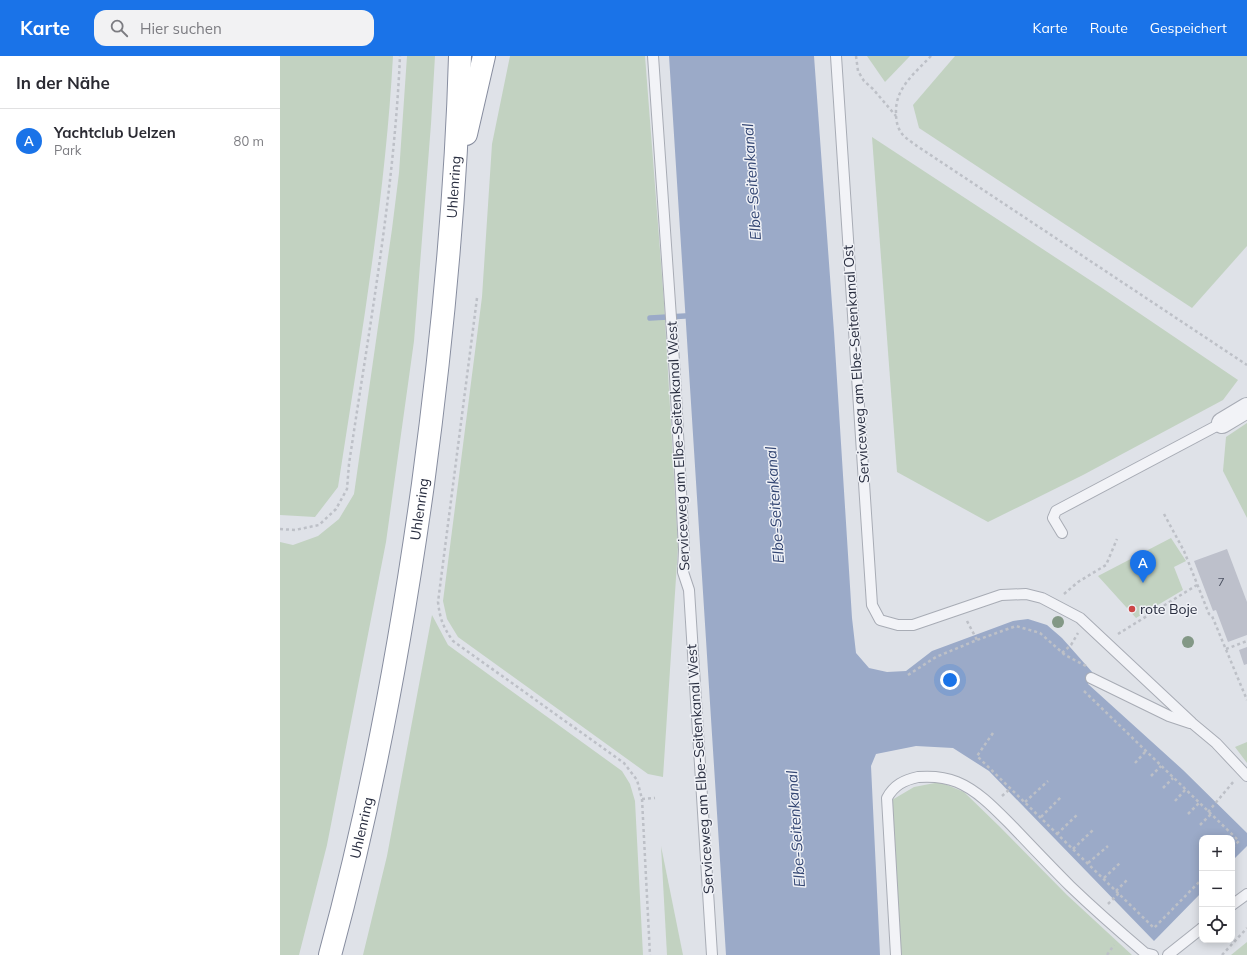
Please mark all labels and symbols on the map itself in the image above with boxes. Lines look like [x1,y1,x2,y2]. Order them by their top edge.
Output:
water label: Elbe-Seitenkanal [738,123,765,241]
street label: Uhlenring [442,155,465,219]
street label: Serviceweg am Elbe-Seitenkanal Ost [839,244,873,484]
street label: Serviceweg am Elbe-Seitenkanal West [662,321,694,571]
water label: Elbe-Seitenkanal [761,446,788,564]
street label: Uhlenring [406,477,433,541]
pin: A [1130,550,1156,583]
house number: 7 [1217,574,1225,589]
place label: rote Boje [1140,600,1197,618]
marker: rote Boje [1127,604,1137,614]
street label: Serviceweg am Elbe-Seitenkanal West [682,644,718,894]
your location [940,670,960,690]
water label: Elbe-Seitenkanal [782,770,809,888]
street label: Uhlenring [346,795,377,861]

